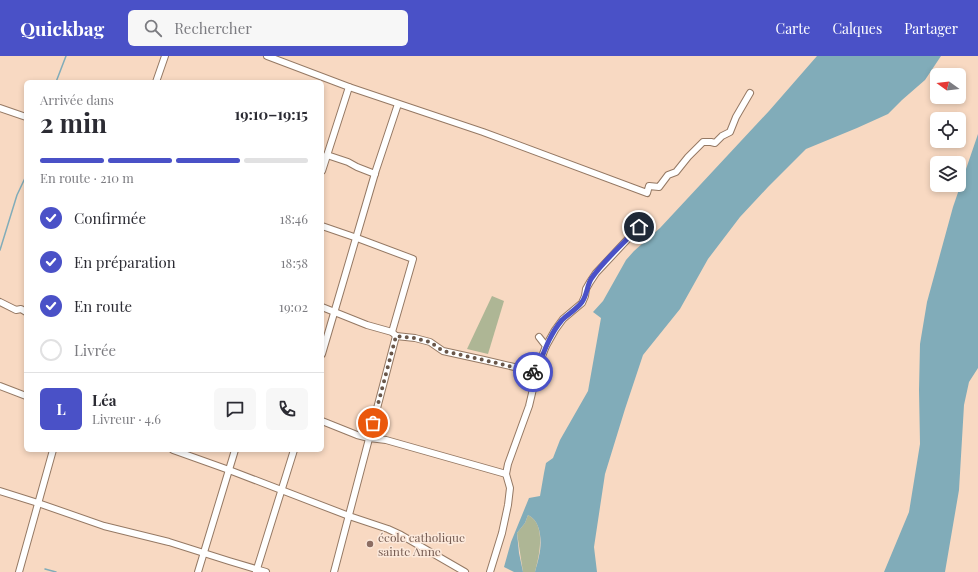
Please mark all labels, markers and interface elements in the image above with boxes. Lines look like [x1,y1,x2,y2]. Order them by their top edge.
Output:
search box [128,10,408,46]
text: Quickbag [20,15,104,41]
icon: search [142,17,164,39]
text: Rechercher [174,18,252,38]
text: Carte [776,19,810,38]
text: Calques [832,19,882,38]
text: Partager [904,19,958,38]
north arrow [930,68,966,104]
map controls [930,68,966,192]
text: Arrivée dans [40,91,114,108]
text: 19:10–19:15 [234,104,308,124]
text: 2 min [40,105,107,140]
button: locate [930,112,966,148]
button: layers [930,156,966,192]
text: En route · 210 m [40,169,134,186]
icon: check [40,207,62,229]
text: Confirmée [74,208,146,228]
text: 18:46 [280,210,308,227]
pin [622,210,656,244]
icon: home [628,216,650,238]
icon: check [40,251,62,273]
text: En préparation [74,252,176,272]
text: 18:58 [281,254,308,271]
icon: check [40,295,62,317]
text: En route [74,296,132,316]
text: 19:02 [279,298,308,315]
text: Livrée [74,340,116,360]
courier [513,352,553,392]
icon: bike [522,361,544,383]
button: chat [214,388,256,430]
button: phone [266,388,308,430]
text: Léa [92,390,117,410]
text: L [56,399,66,419]
pin [356,406,390,440]
text: Livreur · 4.6 [92,410,161,427]
icon: bag [362,412,384,434]
place label: école catholique sainte Anne [378,529,465,559]
marker: école catholique sainte Anne [365,539,375,549]

